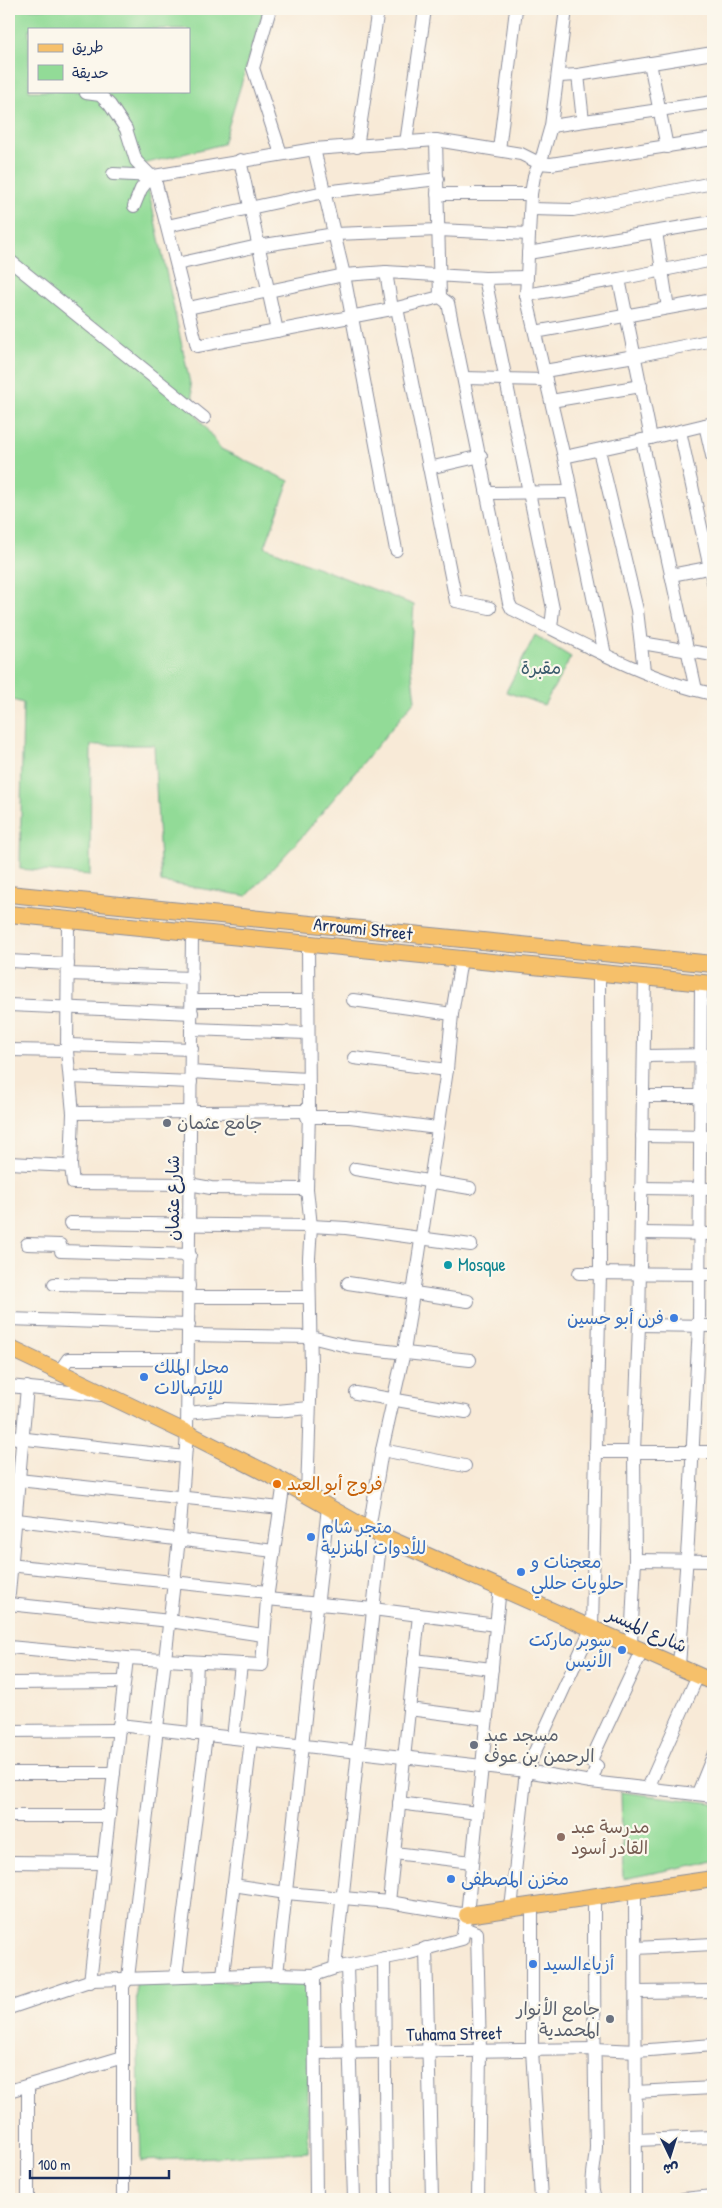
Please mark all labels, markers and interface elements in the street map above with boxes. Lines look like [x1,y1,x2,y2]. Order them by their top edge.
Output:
legend [28,28,190,92]
text: طريق [72,36,104,57]
text: حديقة [72,62,109,83]
park label: مقبرة [521,655,561,680]
street label: Arroumi Street [312,911,415,946]
place label: جامع عثمان [177,1110,262,1136]
marker: جامع عثمان [161,1117,173,1129]
street label: شارع عثمان [160,1155,185,1241]
place label: Mosque [458,1252,506,1277]
marker: Mosque [442,1259,454,1271]
place label: فرن أبو حسين [567,1305,664,1330]
marker: فرن أبو حسين [668,1312,680,1324]
place label: محل الملك للإتصالات [154,1354,229,1400]
marker: محل الملك للإتصالات [138,1371,150,1383]
place label: فروج أبو العبد [287,1471,383,1496]
marker: فروج أبو العبد [271,1478,283,1490]
place label: متجر شام للأدوات المنزلية [321,1514,426,1560]
marker: متجر شام للأدوات المنزلية [305,1531,317,1543]
place label: معجنات و حلويات حللي [529,1549,625,1599]
marker: معجنات و حلويات حللي [515,1566,527,1578]
street label: شارع الميسر [601,1600,691,1658]
place label: سوبر ماركت الأنيس [529,1627,612,1673]
marker: سوبر ماركت الأنيس [616,1644,628,1656]
place label: مسجد عبد الرحمن بن عوف [484,1722,595,1768]
marker: مسجد عبد الرحمن بن عوف [468,1739,480,1751]
place label: مدرسة عبد القادر أسود [571,1814,650,1860]
marker: مدرسة عبد القادر أسود [555,1831,567,1843]
place label: مخزن المصطفى [461,1866,569,1891]
marker: مخزن المصطفى [445,1873,457,1885]
place label: أزياءالسيد [543,1951,615,1976]
marker: أزياءالسيد [527,1958,539,1970]
place label: جامع الأنوار المحمدية [515,1996,600,2042]
marker: جامع الأنوار المحمدية [604,2013,616,2025]
street label: Tuhama Street [406,2020,503,2047]
north arrow [644,2130,694,2180]
scale bar [30,2148,169,2180]
text: 100 m [38,2154,71,2175]
text: ش [663,2159,679,2179]

